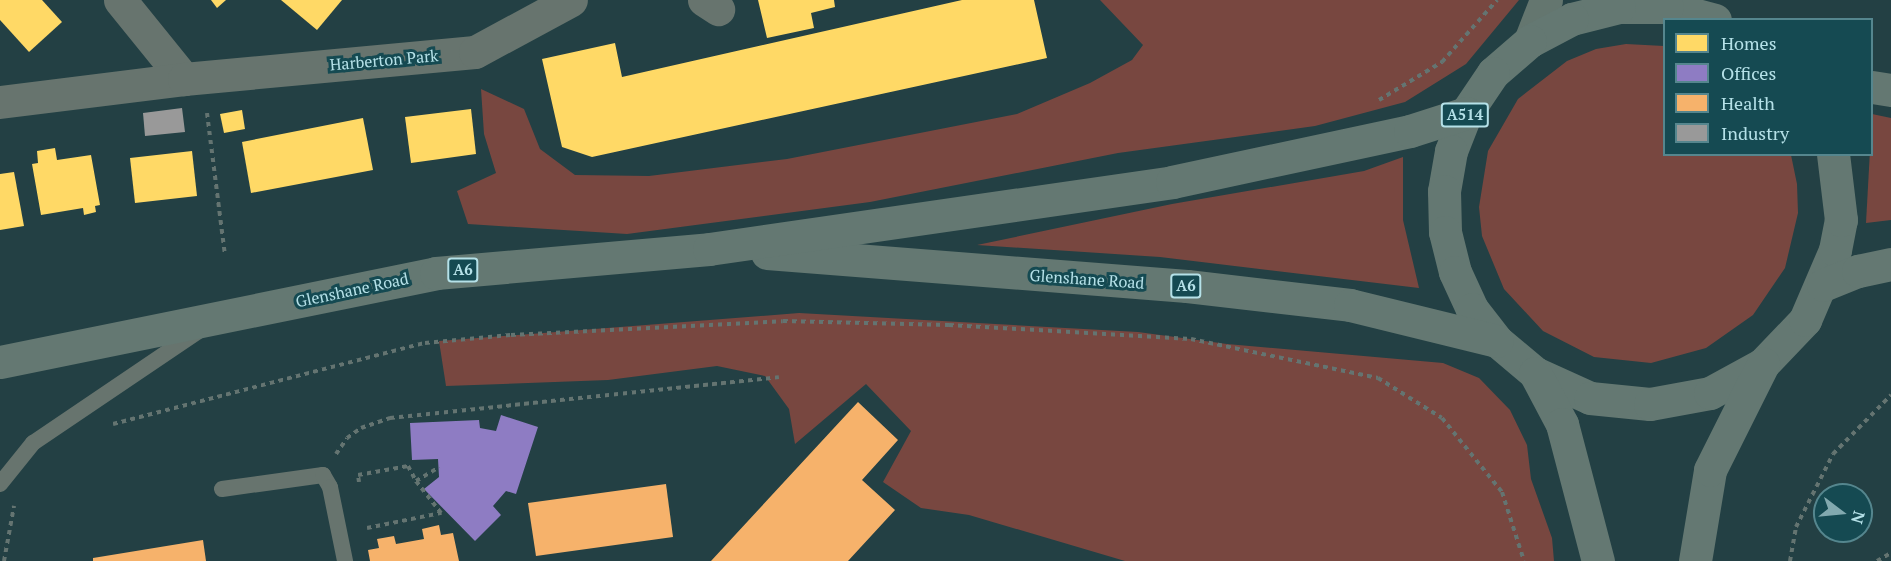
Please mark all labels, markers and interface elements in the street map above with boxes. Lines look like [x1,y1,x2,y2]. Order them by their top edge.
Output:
legend [1663,18,1873,156]
text: Homes [1721,31,1776,55]
street label: Harberton Park [329,46,439,74]
text: Offices [1721,61,1776,85]
text: Health [1721,91,1775,115]
road number: A514 [1440,103,1490,127]
text: Industry [1721,121,1789,145]
road number: A6 [446,258,480,282]
street label: Glenshane Road [1029,265,1145,293]
street label: Glenshane Road [294,269,410,311]
road number: A6 [1170,274,1202,298]
north arrow [1813,483,1873,543]
text: N [1846,509,1871,526]

